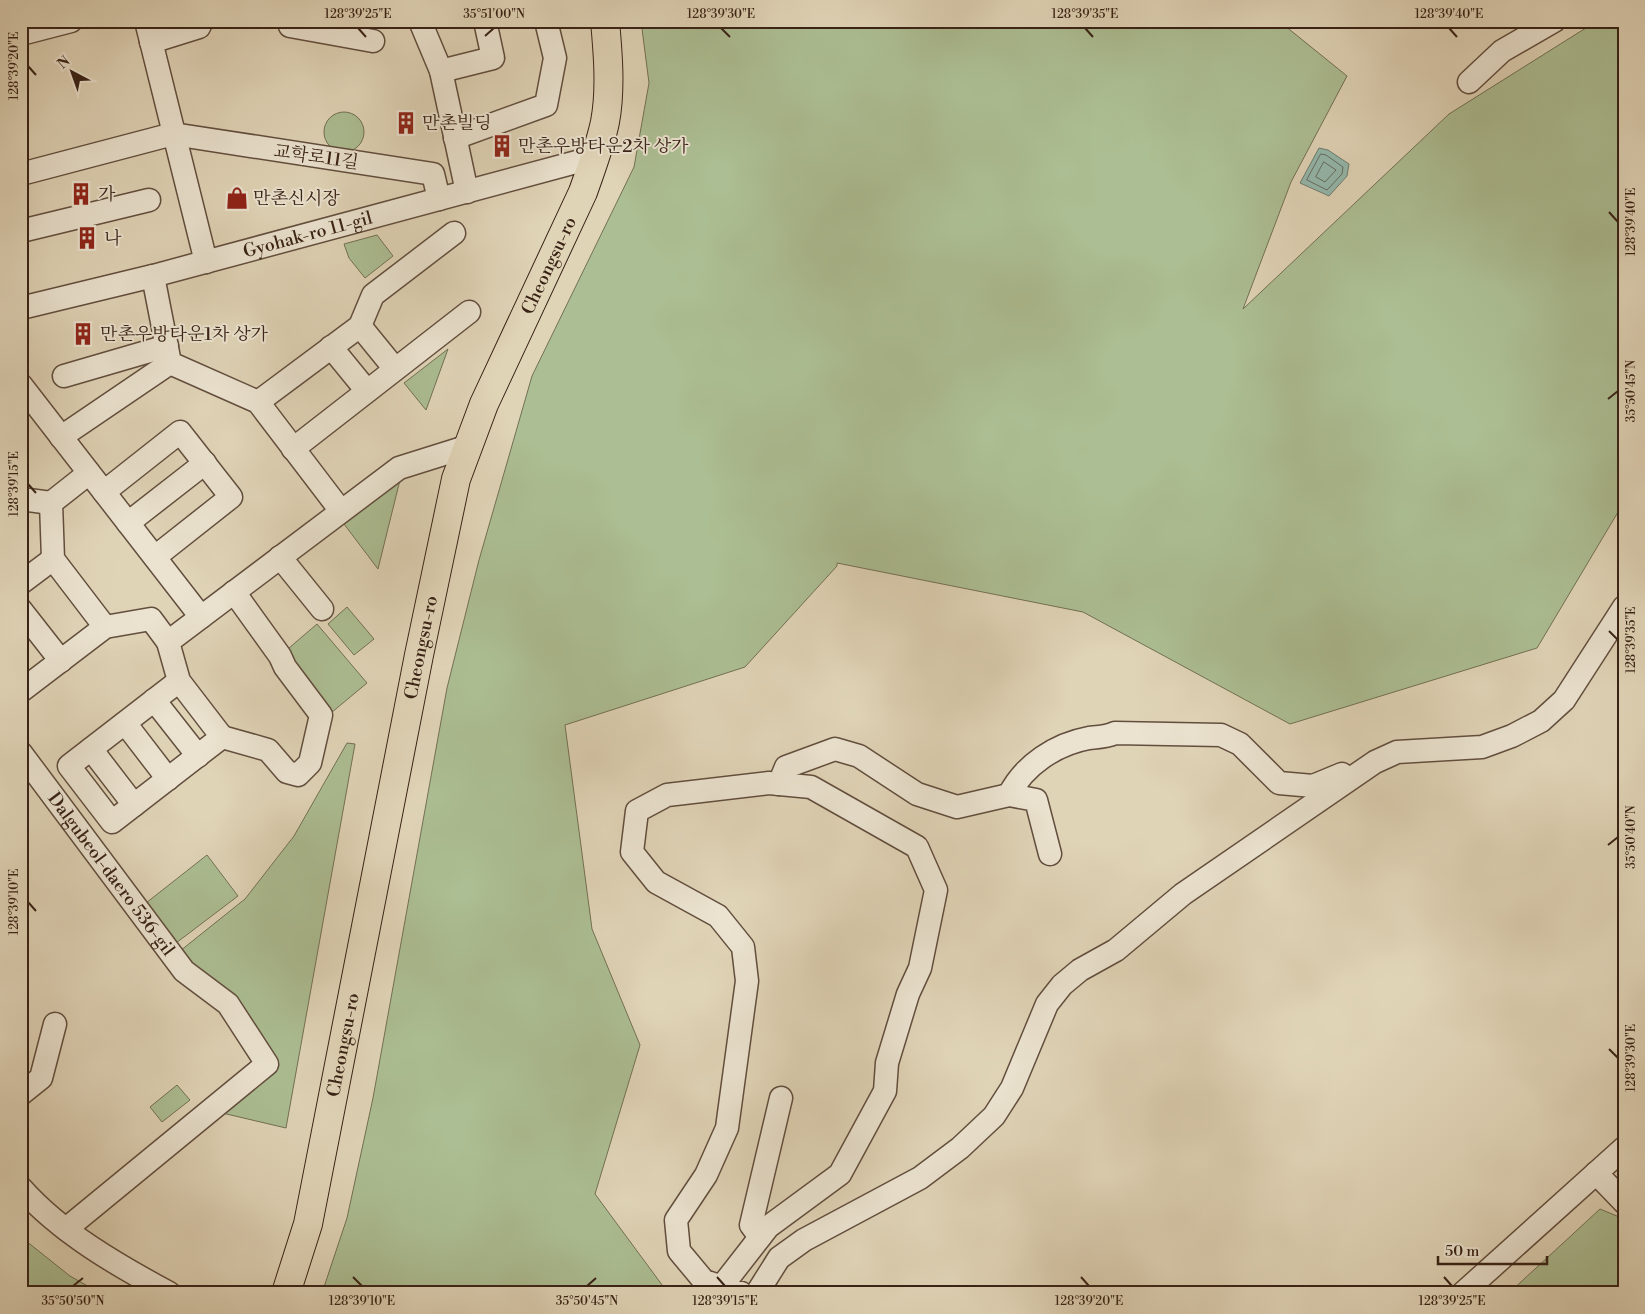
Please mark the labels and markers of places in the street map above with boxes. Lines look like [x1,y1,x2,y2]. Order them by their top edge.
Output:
building icon: 만촌빌딩 [393,110,419,136]
place label: 만촌빌딩 [422,112,492,135]
building icon: 만촌우방타운2차 상가 [489,133,515,159]
place label: 만촌우방타운2차 상가 [518,135,689,158]
building icon: 가 [68,181,94,207]
place label: 가 [98,183,116,206]
shop icon: 만촌신시장 [224,185,250,211]
place label: 만촌신시장 [253,187,341,210]
building icon: 나 [74,225,100,251]
place label: 나 [104,227,122,250]
building icon: 만촌우방타운1차 상가 [70,321,96,347]
place label: 만촌우방타운1차 상가 [100,323,269,346]

